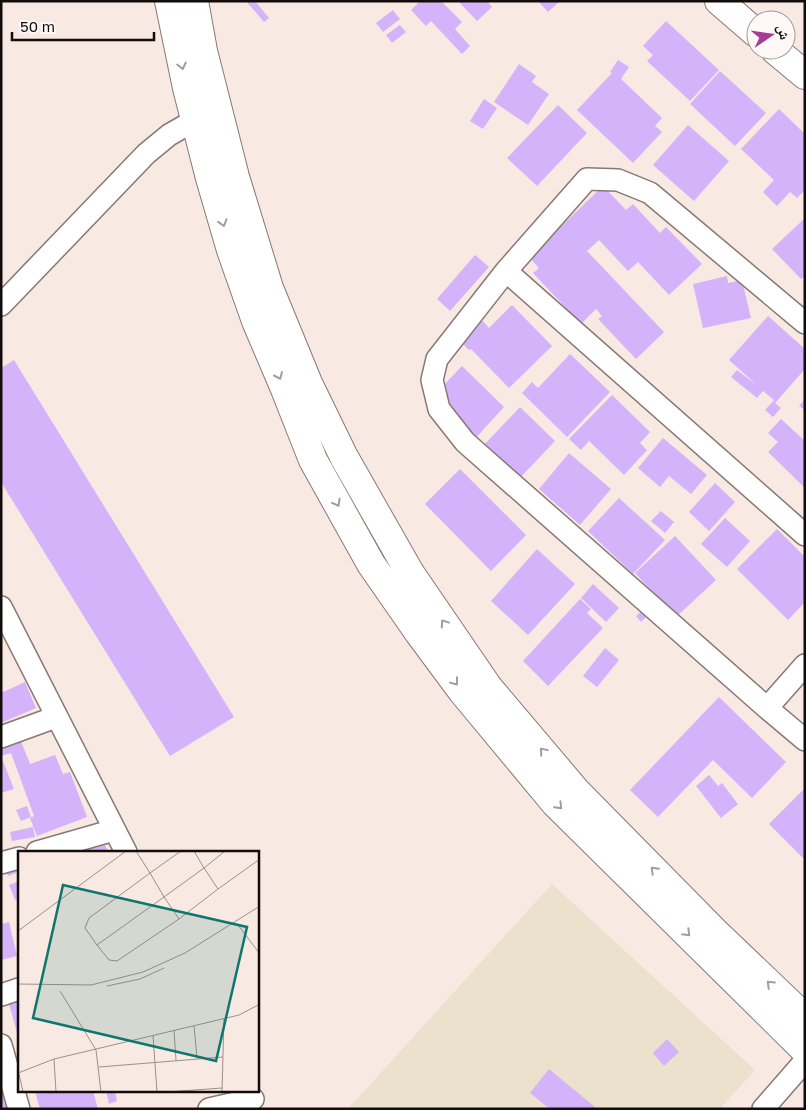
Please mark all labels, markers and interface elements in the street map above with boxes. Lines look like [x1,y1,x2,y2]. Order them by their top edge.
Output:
scale bar [12,10,155,42]
north arrow [746,10,796,60]
text: 50 m [20,17,55,35]
text: ش [773,23,794,41]
one-way arrow [176,62,187,71]
one-way arrow [218,219,228,227]
one-way arrow [273,371,284,380]
one-way arrow [330,497,340,506]
one-way arrow [441,619,450,628]
one-way arrow [449,676,458,686]
one-way arrow [539,748,548,757]
one-way arrow [553,801,562,810]
inset map [18,851,259,1092]
one-way arrow [651,867,660,876]
one-way arrow [681,927,690,936]
one-way arrow [766,981,775,990]

